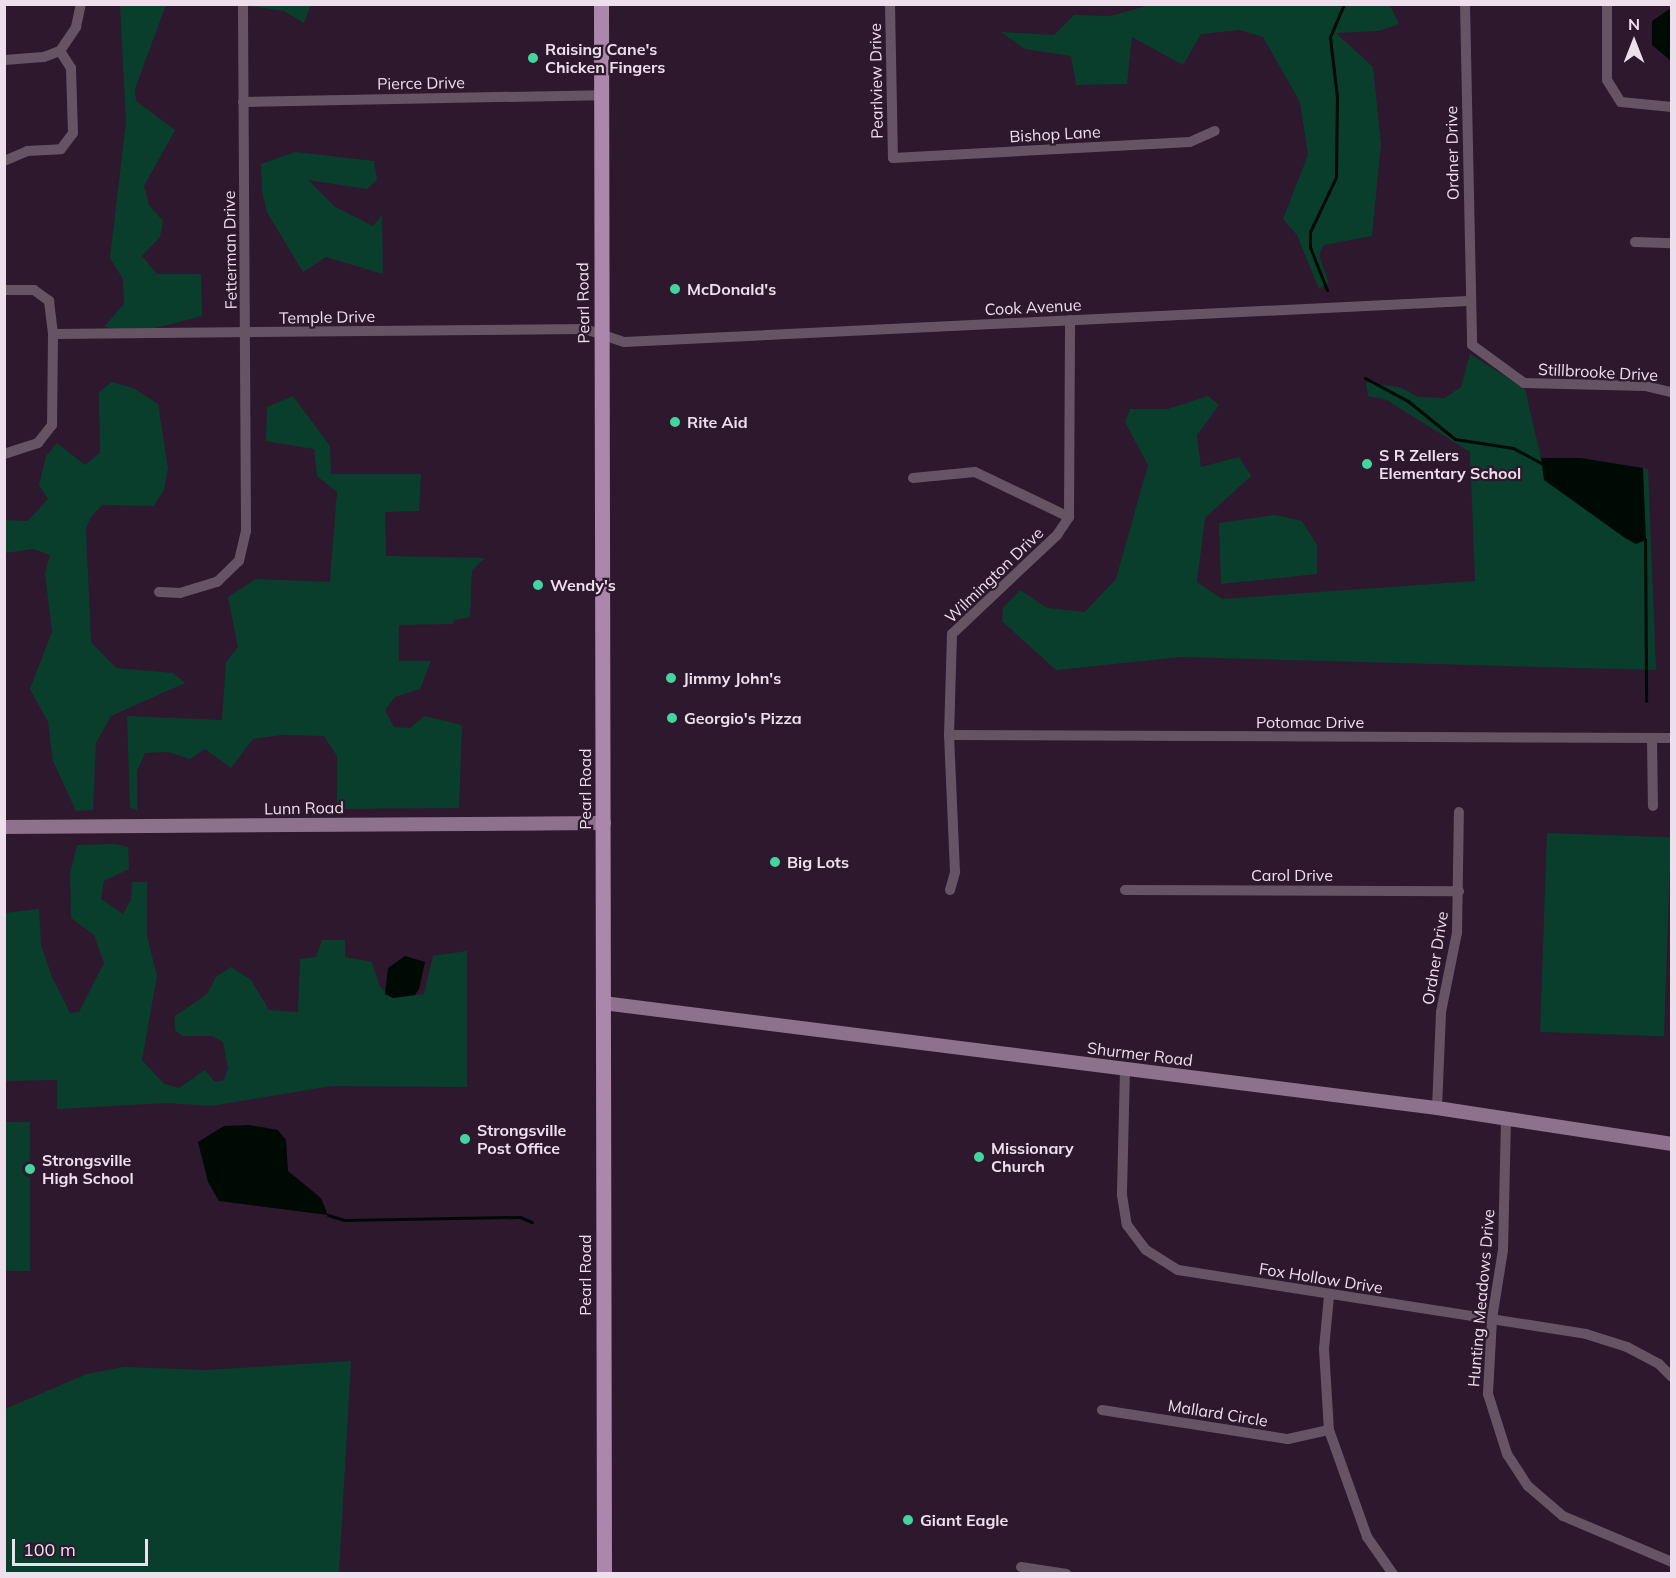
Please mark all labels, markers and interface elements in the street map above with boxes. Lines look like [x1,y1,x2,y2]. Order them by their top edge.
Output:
north arrow [1604,12,1664,72]
text: N [1628,14,1640,34]
street label: Pearlview Drive [865,23,887,139]
place label: Raising Cane's Chicken Fingers [545,39,665,77]
marker: Raising Cane's Chicken Fingers [526,51,540,65]
street label: Pierce Drive [377,73,465,93]
street label: Ordner Drive [1442,106,1462,200]
street label: Bishop Lane [1009,122,1101,146]
street label: Fetterman Drive [219,191,241,309]
street label: Pearl Road [573,262,593,344]
place label: McDonald's [687,279,776,299]
marker: McDonald's [668,282,682,296]
street label: Cook Avenue [984,295,1082,319]
street label: Temple Drive [279,307,375,327]
street label: Stillbrooke Drive [1538,359,1658,385]
place label: Rite Aid [687,412,748,432]
marker: Rite Aid [668,415,682,429]
place label: S R Zellers Elementary School [1379,445,1521,483]
marker: S R Zellers Elementary School [1360,457,1374,471]
street label: Wilmington Drive [941,523,1047,627]
place label: Wendy's [550,575,616,595]
marker: Wendy's [531,578,545,592]
place label: Jimmy John's [683,668,781,688]
marker: Jimmy John's [664,671,678,685]
place label: Georgio's Pizza [684,708,802,728]
marker: Georgio's Pizza [665,711,679,725]
street label: Potomac Drive [1256,712,1364,732]
street label: Pearl Road [575,748,595,830]
street label: Lunn Road [264,798,344,818]
place label: Big Lots [787,852,849,872]
marker: Big Lots [768,855,782,869]
street label: Carol Drive [1251,865,1333,885]
street label: Ordner Drive [1418,910,1452,1006]
street label: Shurmer Road [1086,1038,1194,1070]
place label: Strongsville Post Office [477,1120,566,1158]
marker: Strongsville Post Office [458,1132,472,1146]
place label: Missionary Church [991,1138,1074,1176]
place label: Strongsville High School [42,1150,134,1188]
marker: Missionary Church [972,1150,986,1164]
marker: Strongsville High School [23,1162,37,1176]
street label: Hunting Meadows Drive [1464,1208,1498,1388]
street label: Pearl Road [575,1234,595,1316]
street label: Fox Hollow Drive [1258,1259,1384,1297]
street label: Mallard Circle [1167,1396,1269,1430]
place label: Giant Eagle [920,1510,1008,1530]
marker: Giant Eagle [901,1513,915,1527]
scale bar [15,1527,152,1565]
text: 100 m [23,1538,76,1561]

